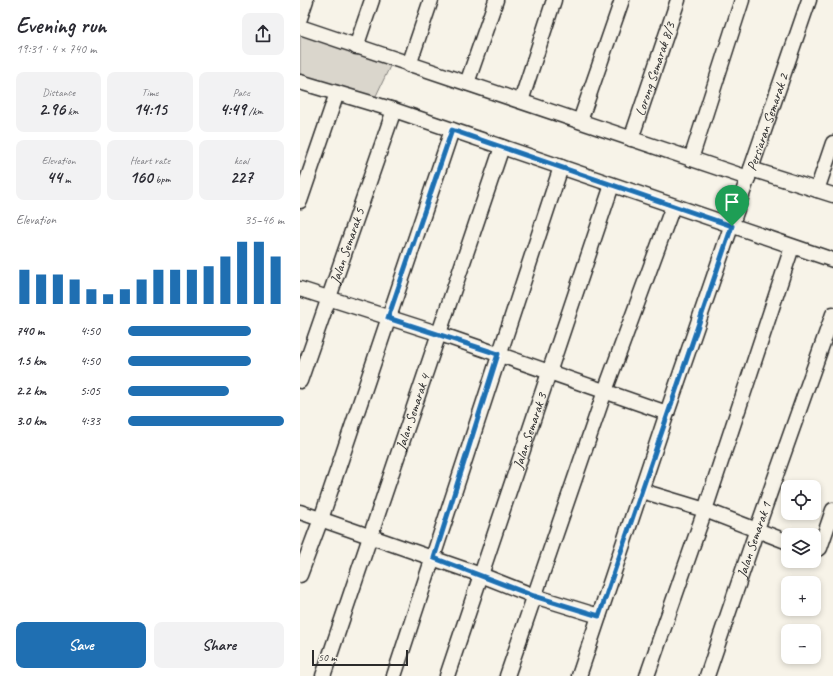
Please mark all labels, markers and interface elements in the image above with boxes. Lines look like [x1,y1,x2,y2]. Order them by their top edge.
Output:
text: Evening run [16,12,106,40]
button: share [242,13,284,55]
street label: Lorong Semarak 8/3 [632,19,679,118]
text: 19:31 · 4 × 740 m [16,41,97,57]
street label: Persiaran Semarak 2 [743,70,793,173]
text: Distance [42,85,75,99]
text: Time [142,85,158,99]
text: Pace [233,85,250,99]
text: 2.96 [39,99,65,120]
text: 14:15 [133,99,167,120]
text: 4:49 [220,99,246,120]
text: km [65,104,79,118]
text: /km [246,104,263,118]
text: Elevation [42,153,76,167]
text: Heart rate [130,153,170,167]
text: kcal [234,153,249,167]
text: 44 [47,167,62,188]
text: 160 [129,167,153,188]
text: 227 [230,167,253,188]
text: m [62,172,71,186]
text: bpm [153,172,171,186]
pin [715,185,749,226]
icon: arrive [721,191,743,213]
street label: Jalan Semarak 5 [326,205,369,287]
text: Elevation [16,212,56,228]
text: 35–46 m [244,212,284,228]
text: 740 m [16,323,44,339]
text: 4:50 [80,323,100,339]
text: 1.5 km [16,353,46,369]
text: 4:50 [80,353,100,369]
street label: Jalan Semarak 4 [392,370,434,453]
text: 2.2 km [16,383,46,399]
text: 5:05 [80,383,100,399]
street label: Jalan Semarak 3 [509,389,551,472]
text: 3.0 km [16,413,46,429]
text: 4:33 [80,413,100,429]
map controls [781,480,821,664]
button: locate [781,480,821,520]
street label: Jalan Semarak 1 [733,499,775,581]
button: layers [781,528,821,568]
button: + [781,576,821,616]
button: Save [16,622,146,668]
button: Share [154,622,284,668]
button: − [781,624,821,664]
scale bar [312,648,408,667]
text: 50 m [318,650,337,664]

